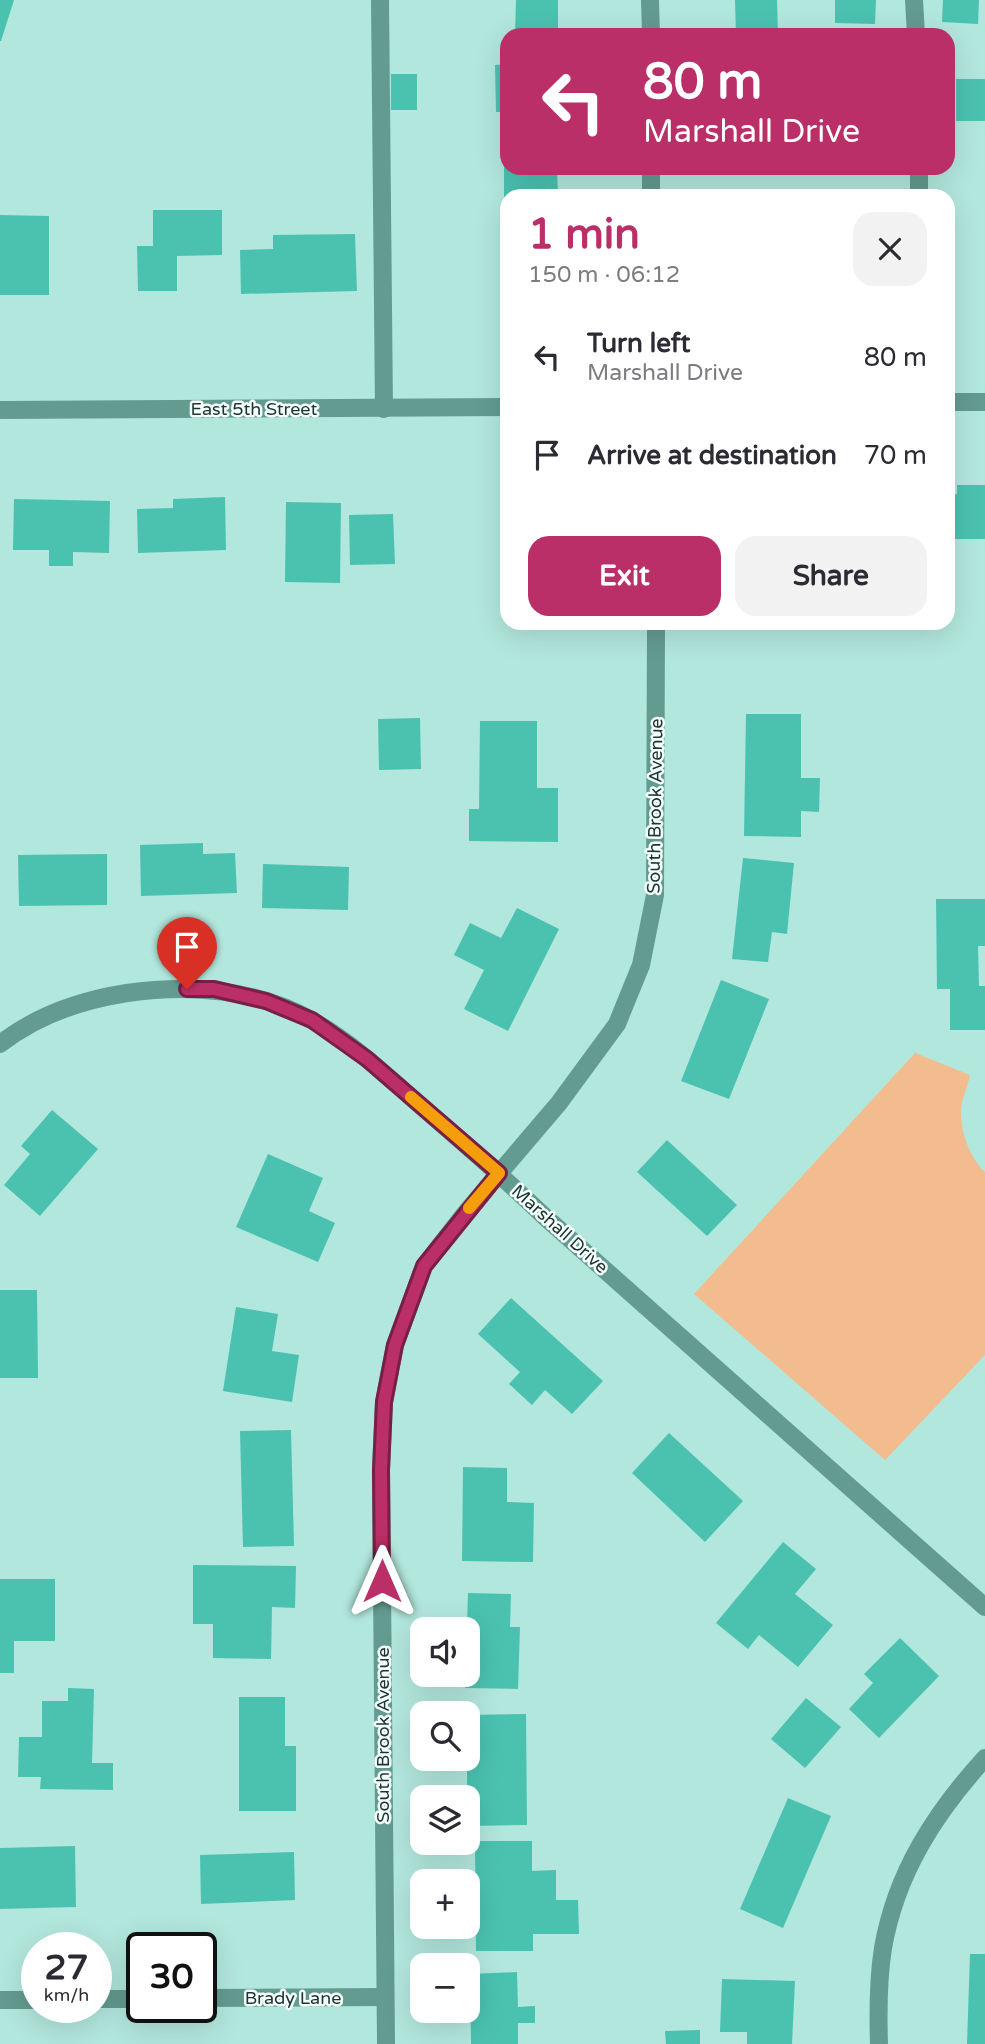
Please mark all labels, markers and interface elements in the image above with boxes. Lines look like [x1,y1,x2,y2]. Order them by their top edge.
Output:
text: 80 m [643,53,762,112]
icon: left [528,56,619,147]
text: Marshall Drive [643,113,860,151]
text: 1 min [528,209,640,260]
button: close [853,212,927,286]
text: 150 m · 06:12 [528,261,680,289]
text: Turn left [587,328,690,359]
icon: left [528,338,566,376]
text: 80 m [864,342,927,373]
text: Marshall Drive [587,359,743,387]
street label: East 5th Street [191,398,318,420]
icon: arrive [528,436,566,474]
text: Arrive at destination [587,440,837,471]
text: 70 m [864,440,927,471]
button: Exit [528,536,721,616]
button: Share [735,536,927,616]
street label: South Brook Avenue [642,718,668,894]
pin [157,917,217,989]
icon: arrive [168,928,206,966]
street label: Marshall Drive [507,1180,613,1278]
position arrow [345,1544,419,1618]
map controls [410,1617,480,2023]
button: sound [410,1617,480,1687]
street label: South Brook Avenue [372,1647,394,1823]
button: search [410,1701,480,1771]
button: layers [410,1785,480,1855]
button: + [410,1869,480,1939]
speed limit sign: 30 [126,1932,217,2023]
text: 27 [45,1947,88,1989]
button: − [410,1953,480,2023]
text: km/h [44,1984,89,2006]
street label: Brady Lane [245,1987,341,2009]

